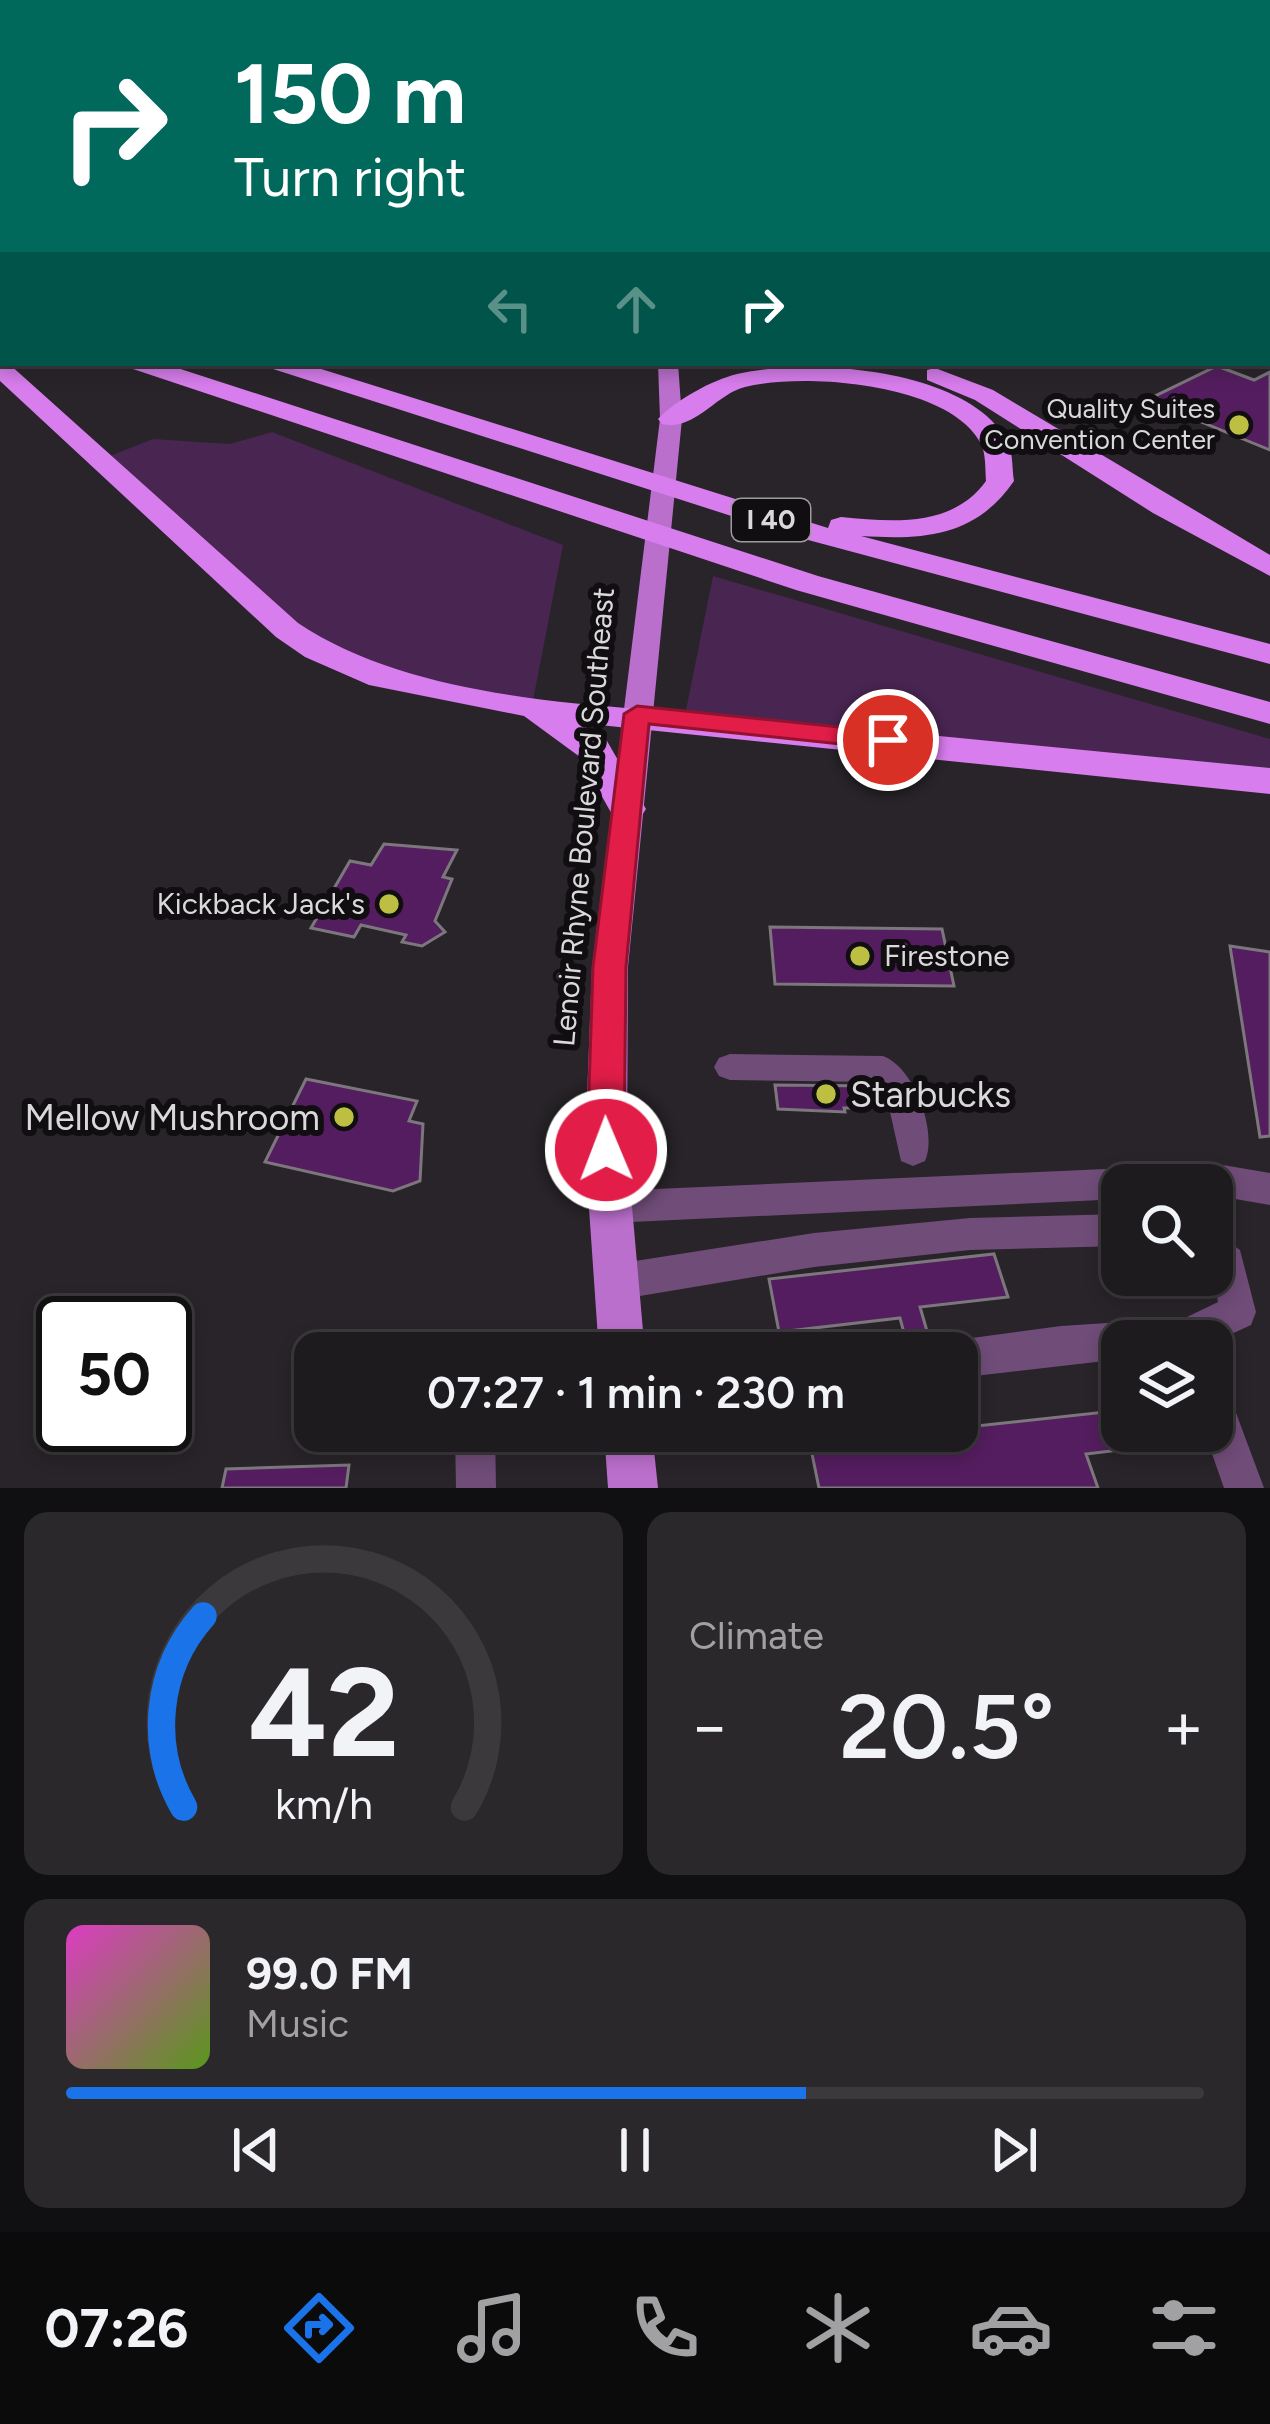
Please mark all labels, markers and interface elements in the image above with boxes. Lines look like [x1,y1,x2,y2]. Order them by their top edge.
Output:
text: 150 m [234,43,466,144]
icon: right [36,48,192,204]
text: Turn right [234,145,466,210]
icon: left [477,276,543,342]
icon: ahead [603,276,669,342]
icon: right [729,276,795,342]
place label: Quality Suites Convention Center [984,392,1215,456]
marker: Quality Suites Convention Center [1226,412,1252,438]
road number: I 40 [732,499,810,541]
street label: Lenoir Rhyne Boulevard Southeast [545,586,622,1048]
pin [837,689,939,791]
icon: arrive [855,707,921,773]
place label: Kickback Jack's [156,885,365,922]
marker: Kickback Jack's [376,891,402,917]
place label: Firestone [884,937,1010,974]
marker: Firestone [847,943,873,969]
place label: Starbucks [850,1073,1011,1116]
marker: Starbucks [813,1081,839,1107]
position arrow [543,1087,669,1213]
place label: Mellow Mushroom [25,1096,320,1139]
marker: Mellow Mushroom [331,1104,357,1130]
map controls [1101,1164,1233,1452]
button: search [1101,1164,1233,1296]
speed limit sign: 50 [36,1296,192,1452]
button: layers [1101,1320,1233,1452]
text: 07:27 · 1 min · 230 m [427,1365,845,1419]
text: Climate [689,1612,824,1659]
text: 42 [248,1637,399,1787]
text: 20.5° [839,1672,1055,1781]
text: − [689,1686,730,1766]
text: + [1163,1686,1204,1766]
text: km/h [275,1777,372,1829]
text: 99.0 FM [246,1946,413,2000]
text: Music [246,2000,349,2047]
icon: previous [223,2117,289,2183]
icon: pause [602,2117,668,2183]
icon: next [981,2117,1047,2183]
icon: directions [277,2286,361,2370]
icon: music [450,2286,534,2370]
icon: phone [623,2286,707,2370]
icon: climate [796,2286,880,2370]
icon: car [969,2286,1053,2370]
icon: filters [1142,2286,1226,2370]
text: 07:26 [44,2296,188,2361]

